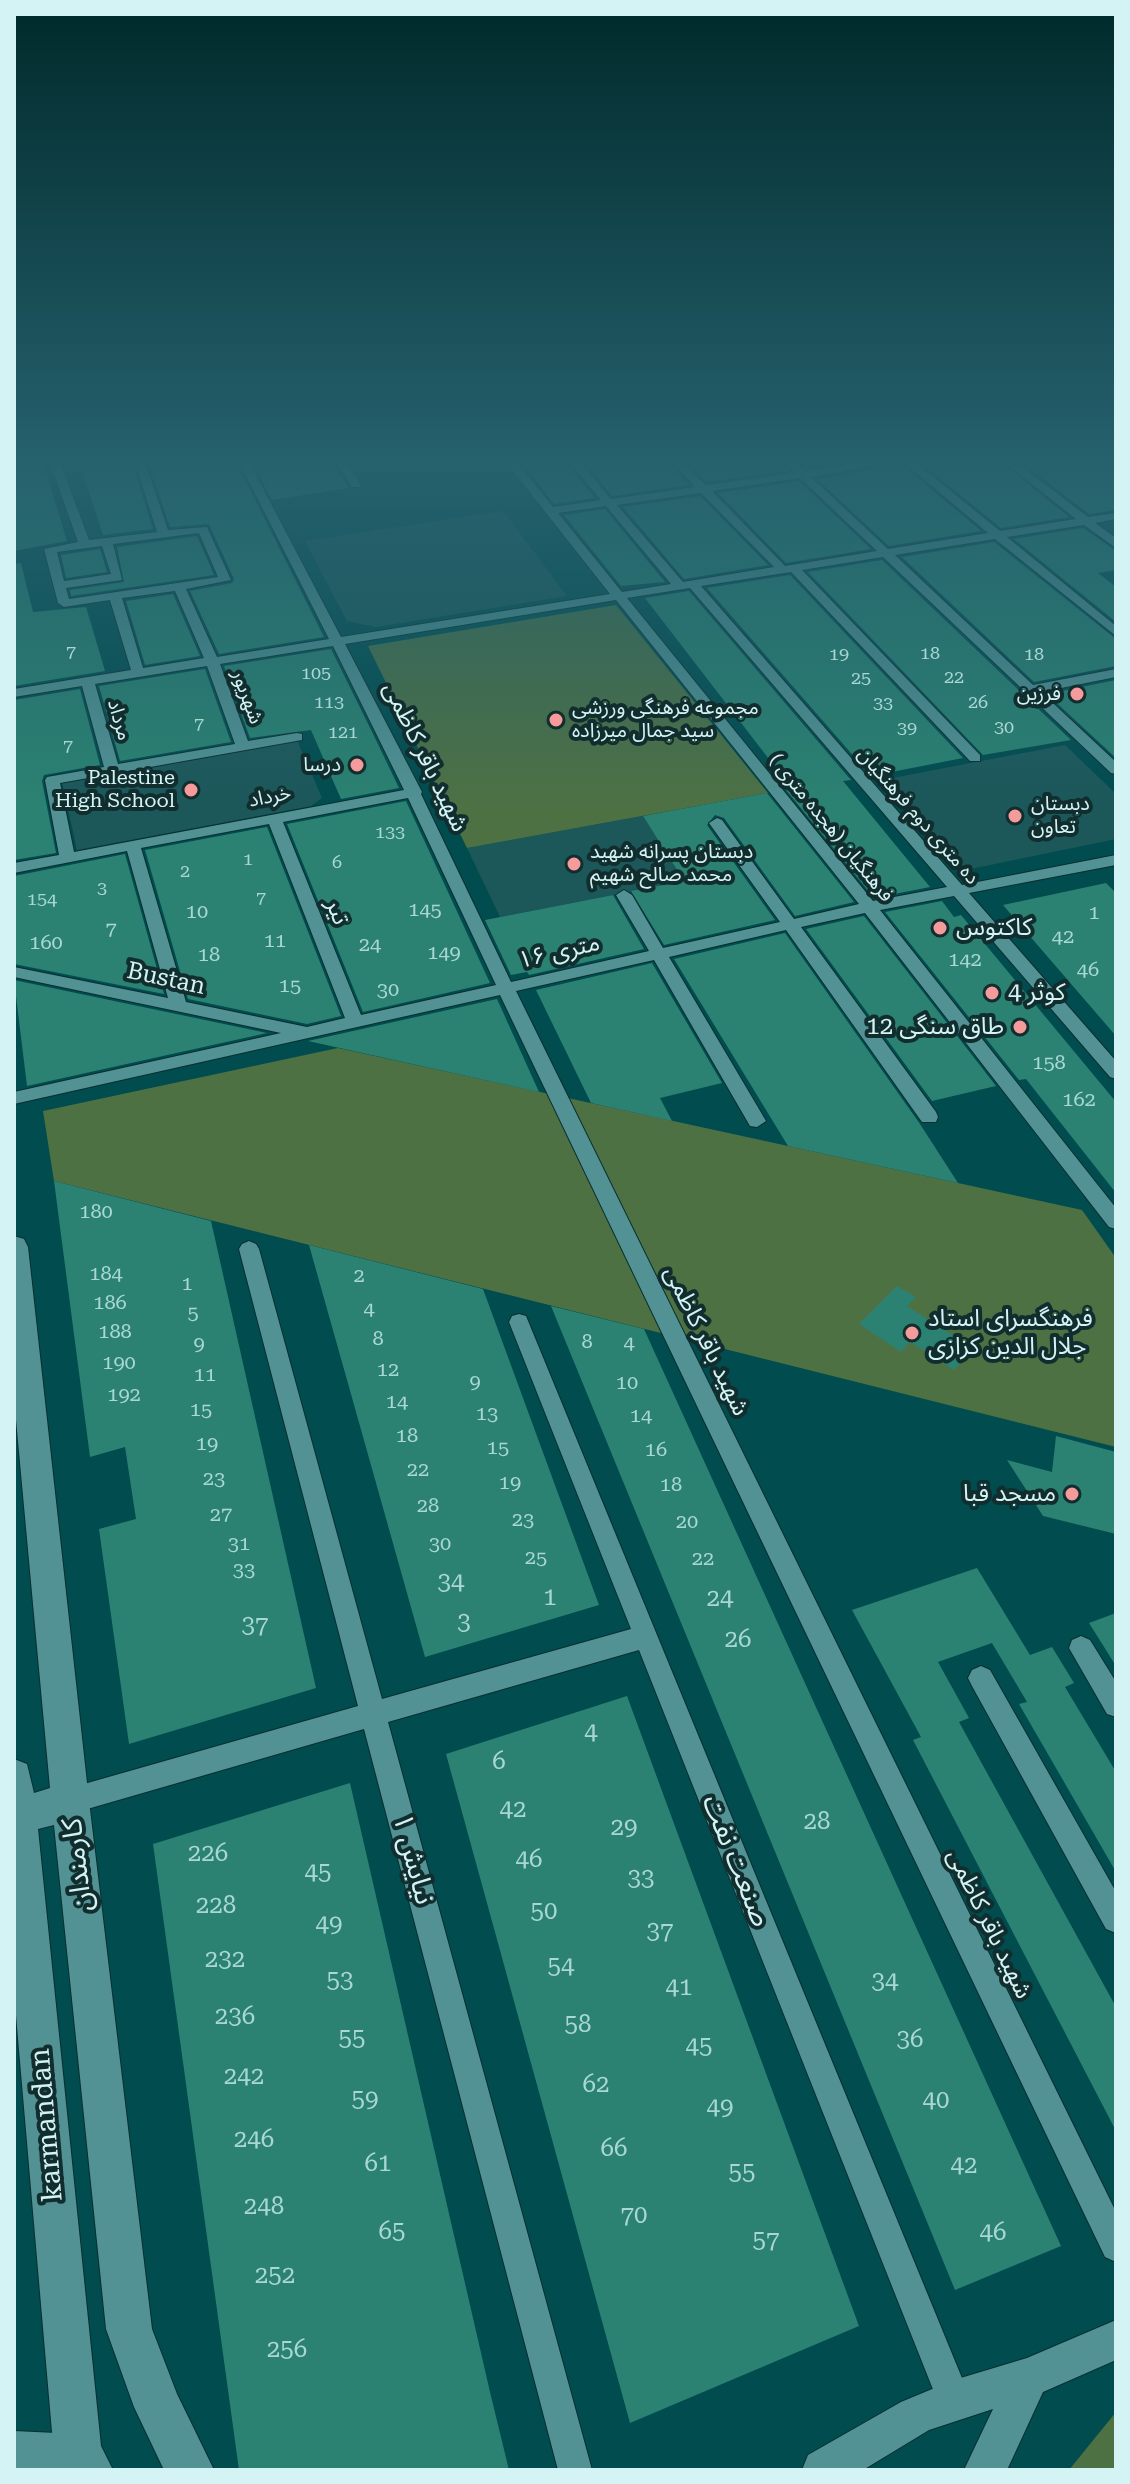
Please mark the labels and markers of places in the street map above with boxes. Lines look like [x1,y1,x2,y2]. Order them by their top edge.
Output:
place label: فرزین [1017,682,1061,706]
marker: فرزین [1068,685,1086,703]
place label: مجموعه فرهنگی ورزشی سید جمال میرزاده [572,696,759,743]
marker: مجموعه فرهنگی ورزشی سید جمال میرزاده [547,711,565,729]
place label: درسا [303,753,341,777]
marker: درسا [348,756,366,774]
place label: Palestine High School [55,766,175,813]
marker: Palestine High School [182,781,200,799]
place label: دبستان تعاون [1031,792,1090,839]
marker: دبستان تعاون [1006,807,1024,825]
place label: دبستان پسرانه شهید محمد صالح شهیم [590,840,753,887]
marker: دبستان پسرانه شهید محمد صالح شهیم [565,855,583,873]
place label: کاکتوس [956,914,1032,942]
marker: کاکتوس [931,919,949,937]
place label: کوثر 4 [1008,979,1065,1007]
marker: کوثر 4 [983,984,1001,1002]
place label: طاق سنگی 12 [866,1013,1004,1041]
marker: طاق سنگی 12 [1011,1018,1029,1036]
place label: فرهنگسرای استاد جلال الدین کزازی [928,1305,1093,1361]
marker: فرهنگسرای استاد جلال الدین کزازی [903,1324,921,1342]
place label: مسجد قبا [963,1480,1056,1508]
marker: مسجد قبا [1063,1485,1081,1503]

